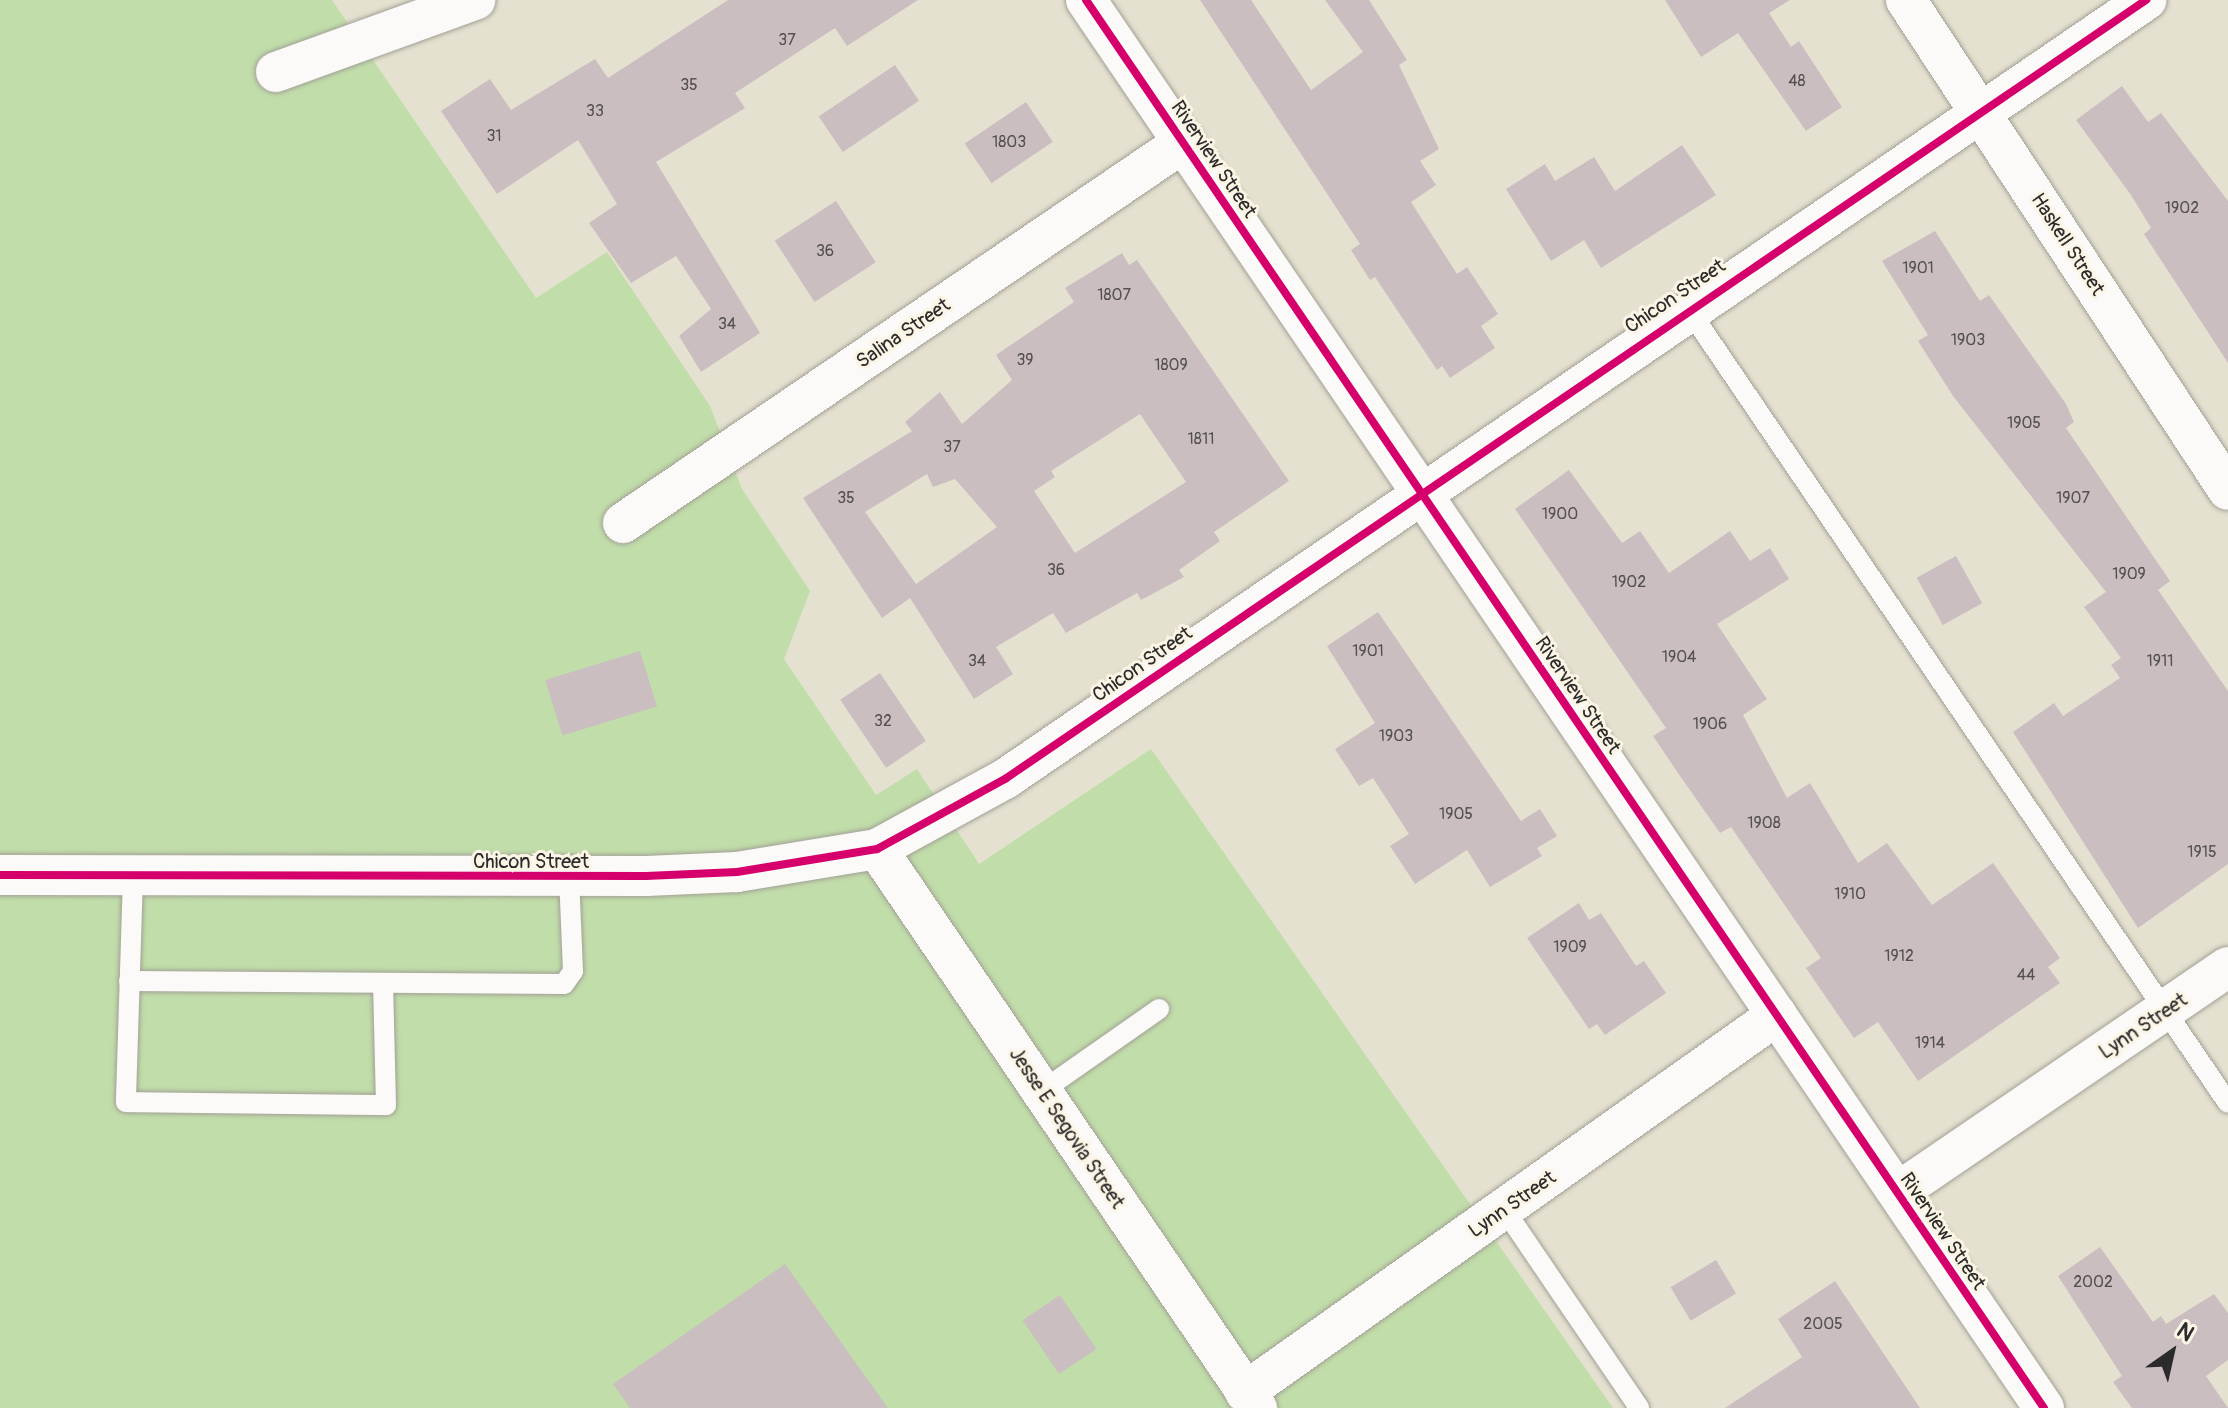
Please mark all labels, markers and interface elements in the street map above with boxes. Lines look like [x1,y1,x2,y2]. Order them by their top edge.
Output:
house number: 37 [778,30,796,50]
house number: 48 [1788,71,1806,91]
house number: 35 [680,75,698,95]
street label: Riverview Street [1166,96,1262,222]
house number: 33 [586,101,604,121]
house number: 31 [486,126,502,146]
house number: 1803 [992,132,1026,152]
street label: Haskell Street [2026,188,2110,300]
house number: 1902 [2165,198,2199,218]
house number: 36 [816,241,834,261]
street label: Chicon Street [1620,254,1730,338]
house number: 1901 [1902,258,1934,278]
house number: 1807 [1097,285,1131,305]
street label: Salina Street [851,293,955,373]
house number: 34 [718,314,736,334]
house number: 1903 [1951,330,1985,350]
house number: 39 [1016,350,1034,370]
house number: 1809 [1154,355,1188,375]
house number: 1905 [2007,413,2041,433]
house number: 1811 [1188,429,1214,449]
house number: 37 [943,437,961,457]
house number: 35 [837,488,855,508]
house number: 1907 [2056,488,2090,508]
house number: 1900 [1542,504,1578,524]
house number: 36 [1047,560,1065,580]
house number: 1909 [2112,564,2146,584]
house number: 1902 [1612,572,1646,592]
street label: Chicon Street [1088,621,1196,707]
street label: Riverview Street [1530,632,1626,758]
house number: 1901 [1352,641,1384,661]
house number: 1904 [1662,647,1696,667]
house number: 34 [968,651,986,671]
house number: 1911 [2146,651,2174,671]
house number: 32 [874,711,892,731]
house number: 1906 [1693,714,1727,734]
house number: 1903 [1379,726,1413,746]
house number: 1905 [1439,804,1473,824]
house number: 1908 [1747,813,1781,833]
house number: 1915 [2187,842,2217,862]
street label: Chicon Street [473,849,589,873]
house number: 1910 [1834,884,1866,904]
house number: 1909 [1553,937,1587,957]
house number: 1912 [1884,946,1914,966]
house number: 44 [2017,965,2035,985]
street label: Lynn Street [2094,988,2192,1064]
house number: 1914 [1915,1033,1945,1053]
street label: Jesse E Segovia Street [1004,1043,1130,1213]
street label: Lynn Street [1464,1165,1560,1243]
street label: Riverview Street [1895,1168,1991,1294]
house number: 2002 [2073,1272,2113,1292]
north arrow [2132,1312,2212,1392]
house number: 2005 [1803,1314,1843,1334]
text: N [2171,1316,2199,1348]

